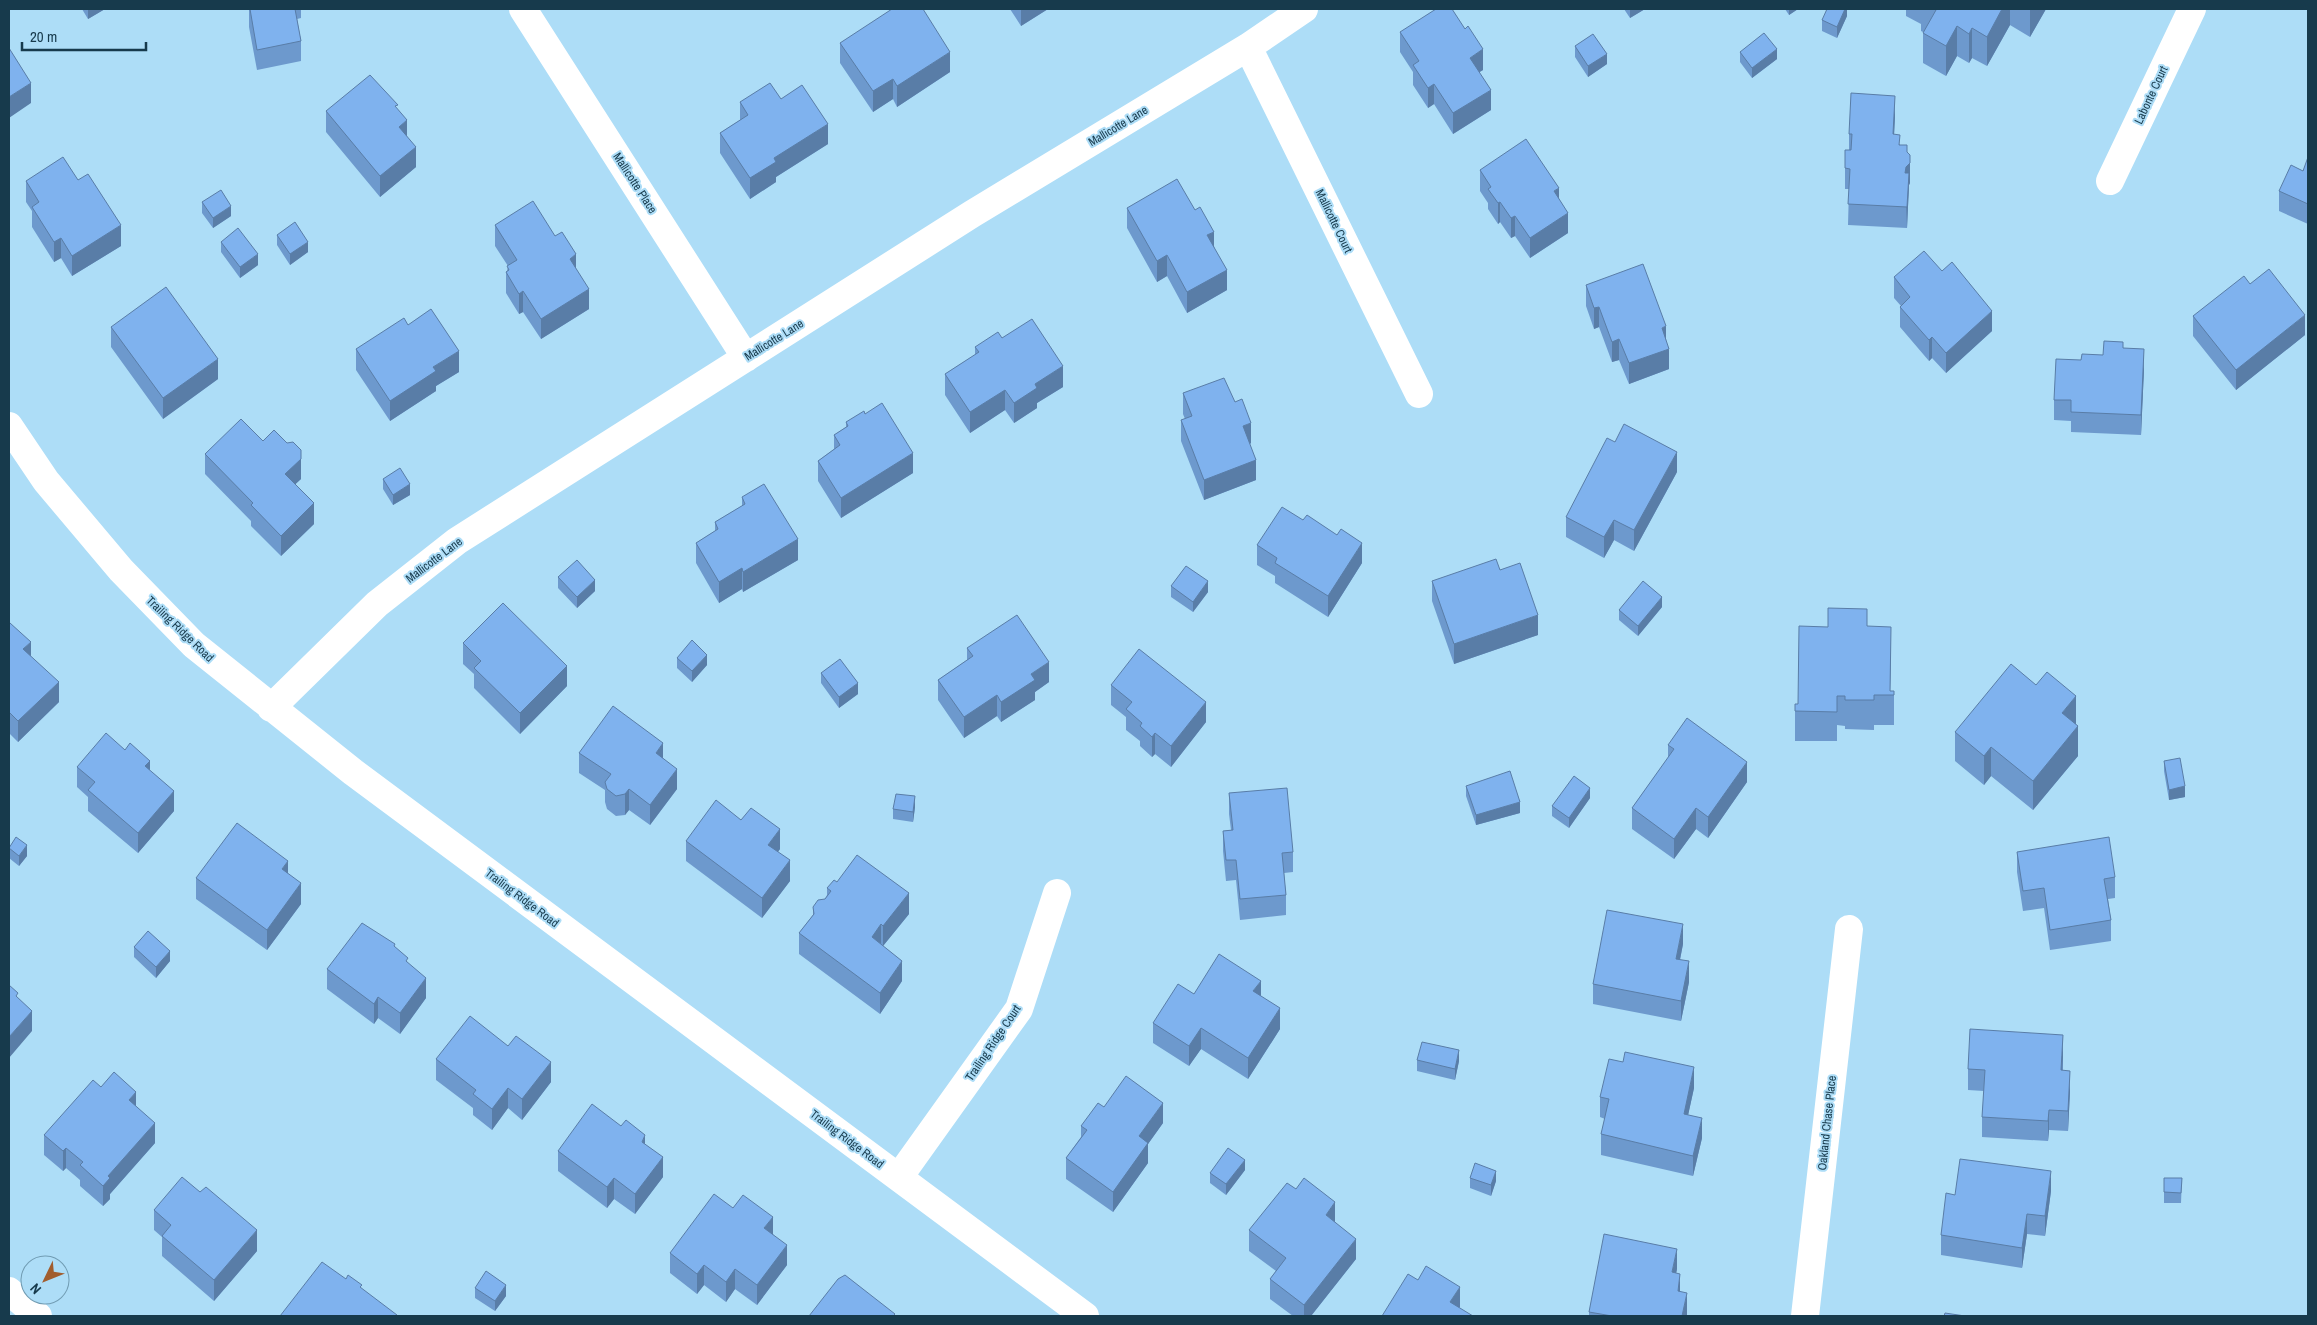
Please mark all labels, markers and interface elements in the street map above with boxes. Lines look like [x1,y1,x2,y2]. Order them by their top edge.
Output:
scale bar [22,20,146,52]
text: 20 m [30,26,57,47]
street label: Labonte Court [2131,63,2172,127]
street label: Mallicotte Lane [1085,102,1151,150]
street label: Mallicotte Place [609,150,661,216]
street label: Mallicotte Court [1312,187,1356,256]
street label: Mallicotte Lane [741,316,807,364]
street label: Mallicotte Lane [403,534,465,586]
street label: Trailing Ridge Road [143,593,217,665]
street label: Trailing Ridge Road [482,865,562,931]
street label: Trailing Ridge Court [962,1002,1025,1084]
street label: Oakland Chase Place [1814,1075,1840,1171]
street label: Trailing Ridge Road [807,1106,887,1172]
north arrow [20,1255,70,1305]
text: N [26,1280,45,1298]

